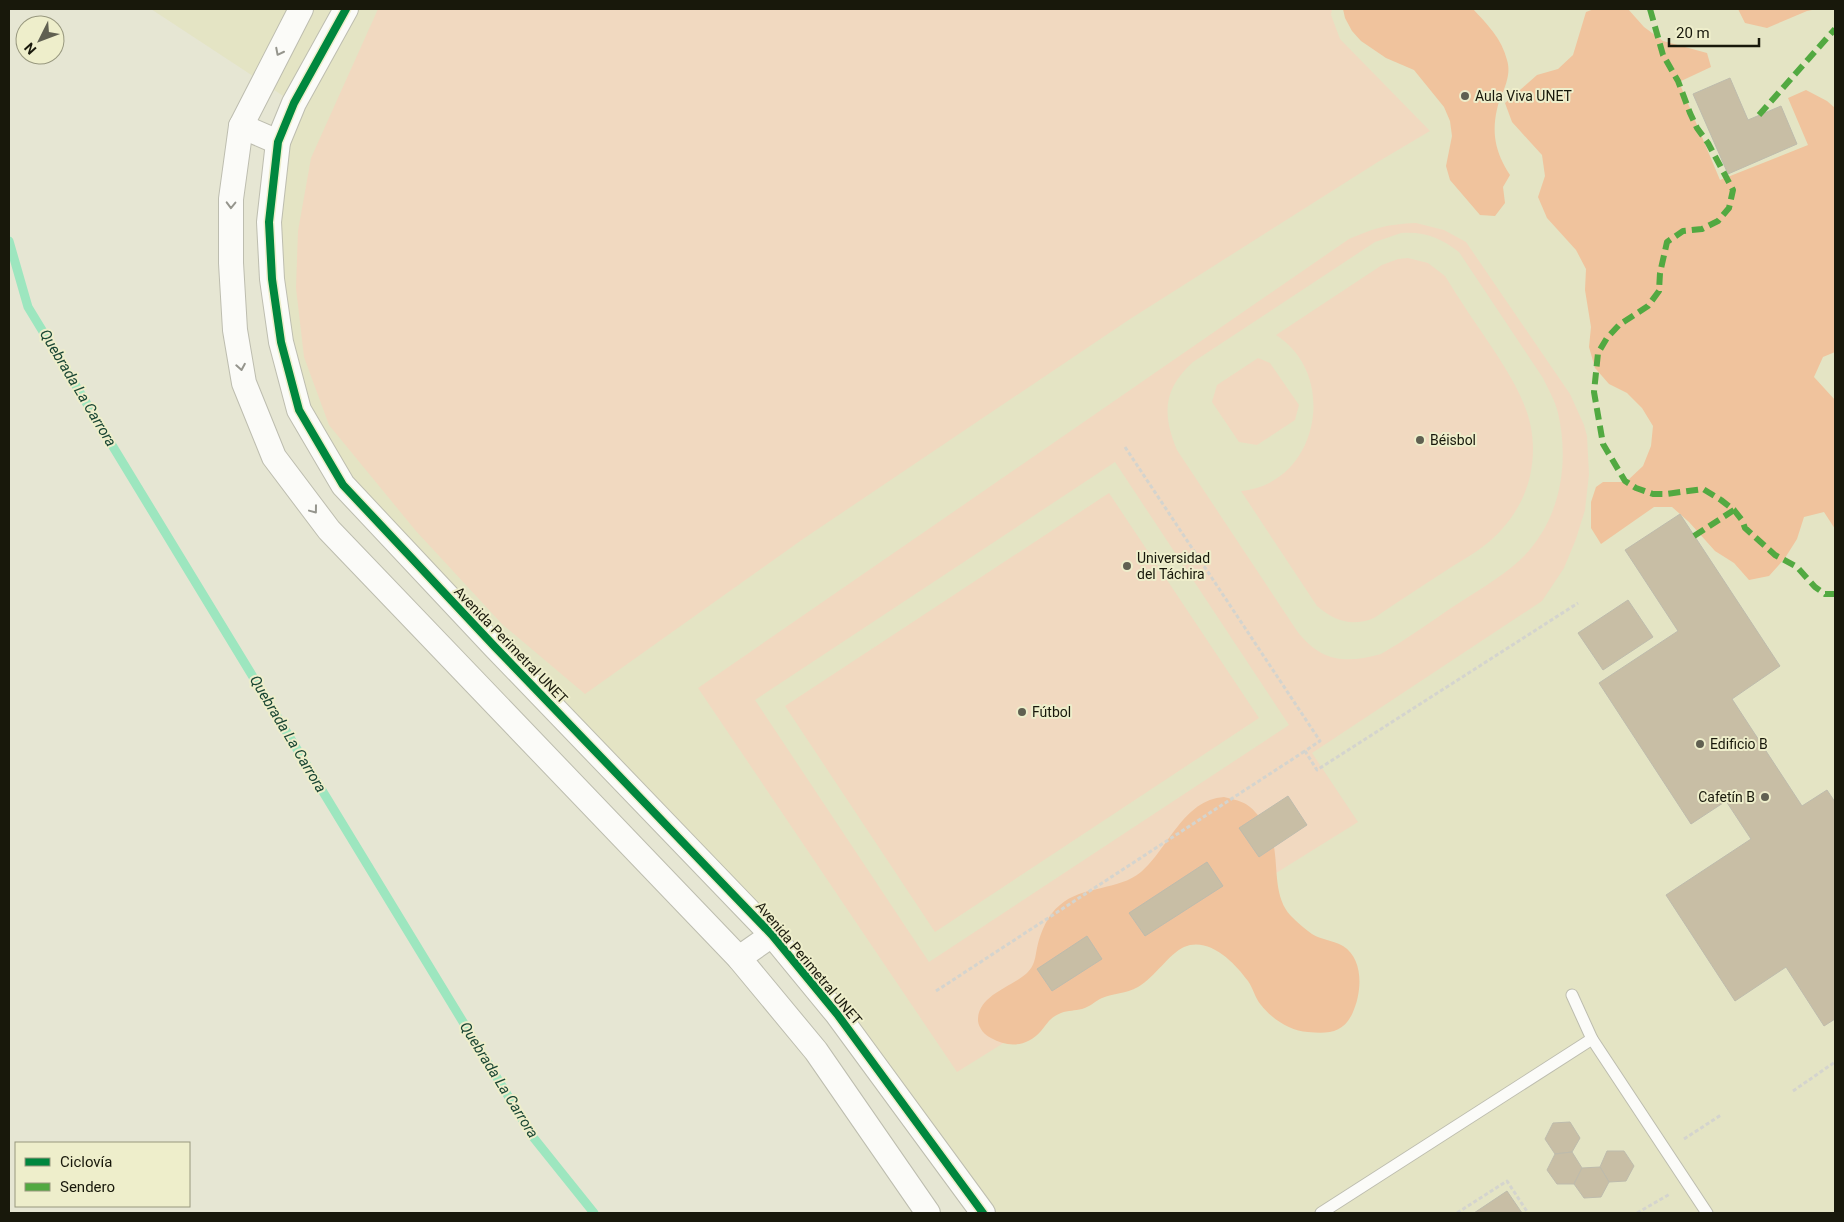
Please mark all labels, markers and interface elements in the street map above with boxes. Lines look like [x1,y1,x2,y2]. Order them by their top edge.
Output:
north arrow [15,15,65,65]
scale bar [1669,15,1759,47]
text: 20 m [1676,24,1710,42]
text: N [21,40,40,58]
one-way arrow [275,47,285,56]
place label: Aula Viva UNET [1475,88,1573,104]
marker: Aula Viva UNET [1459,90,1471,102]
one-way arrow [226,202,236,209]
water label: Quebrada La Carrora [36,326,120,450]
one-way arrow [236,362,246,371]
place label: Béisbol [1430,432,1476,448]
marker: Béisbol [1414,434,1426,446]
one-way arrow [308,504,316,513]
place label: Universidad del Táchira [1137,550,1210,582]
marker: Universidad del Táchira [1121,560,1133,572]
street label: Avenida Perimetral UNET [451,583,571,707]
water label: Quebrada La Carrora [246,672,330,796]
place label: Fútbol [1032,704,1071,720]
marker: Fútbol [1016,706,1028,718]
place label: Edificio B [1710,736,1768,752]
marker: Edificio B [1694,738,1706,750]
place label: Cafetín B [1698,789,1755,805]
marker: Cafetín B [1759,791,1771,803]
street label: Avenida Perimetral UNET [753,898,866,1028]
water label: Quebrada La Carrora [456,1019,542,1142]
legend [15,1142,190,1207]
text: Ciclovía [60,1153,113,1171]
text: Sendero [60,1178,115,1196]

